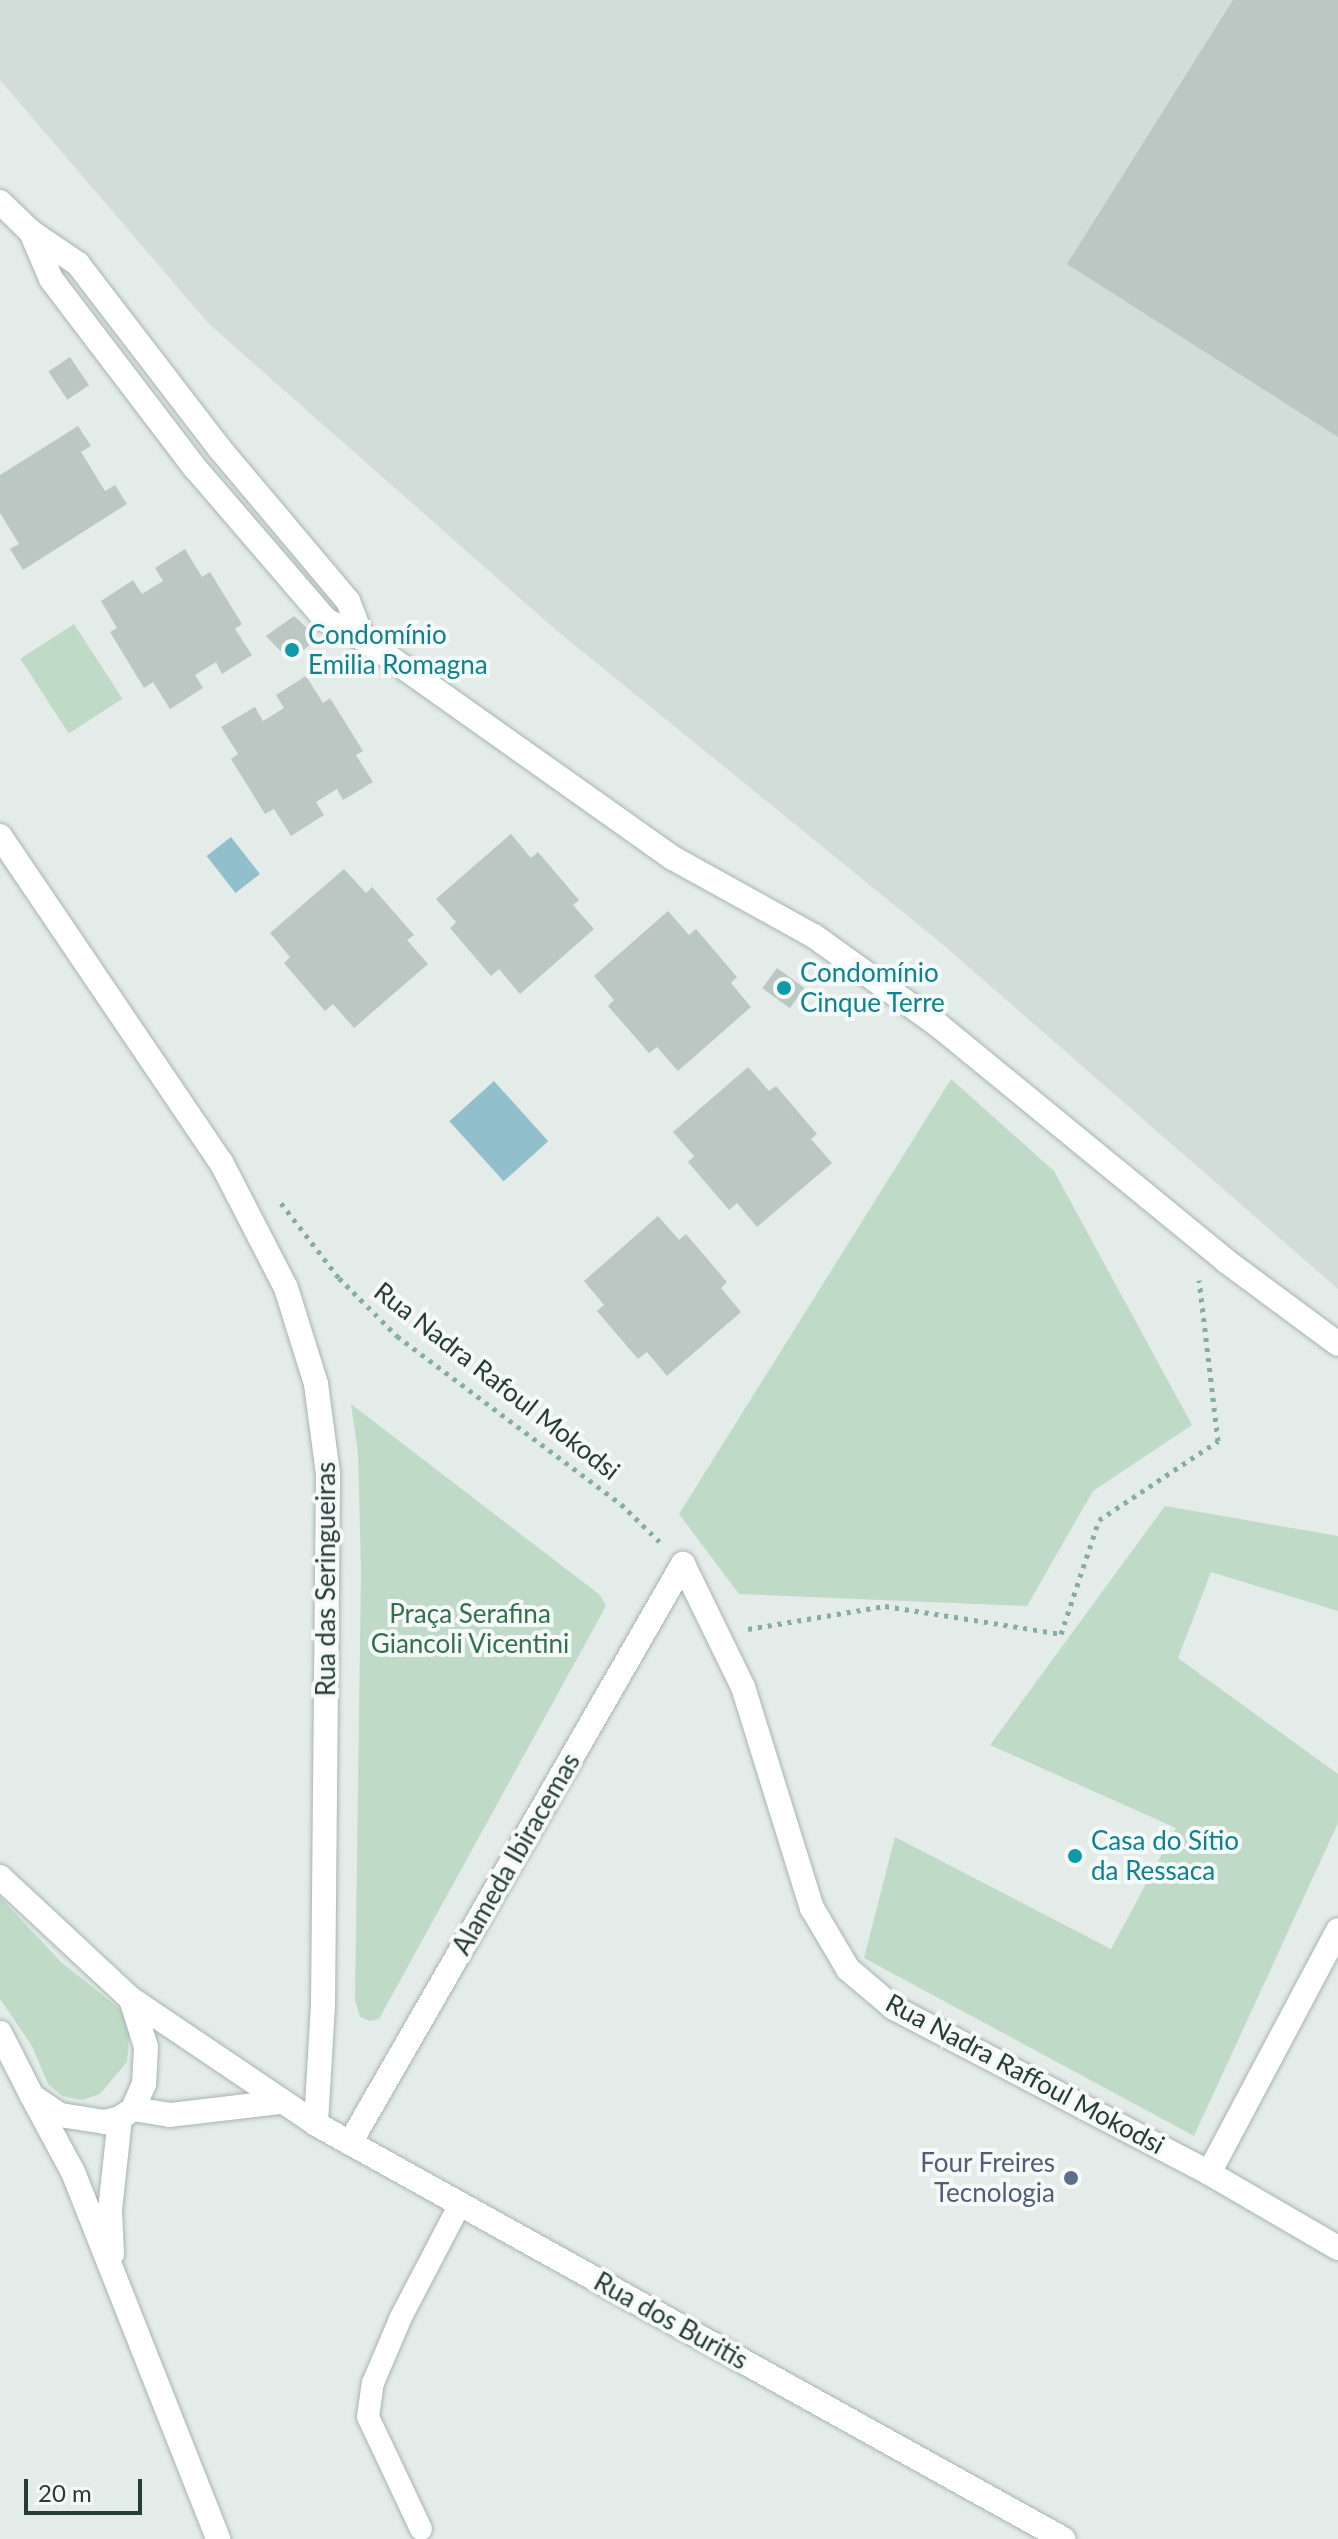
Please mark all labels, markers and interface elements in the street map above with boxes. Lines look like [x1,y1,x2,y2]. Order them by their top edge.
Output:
place label: Condomínio Emilia Romagna [308,619,488,680]
marker: Condomínio Emilia Romagna [283,641,301,659]
place label: Condomínio Cinque Terre [800,957,946,1018]
marker: Condomínio Cinque Terre [775,979,793,997]
street label: Rua Nadra Rafoul Mokodsi [368,1275,626,1487]
street label: Rua das Seringueiras [310,1462,342,1696]
park label: Praça Serafina Giancoli Vicentini [370,1598,570,1660]
street label: Alameda Ibiracemas [446,1748,586,1960]
place label: Casa do Sítio da Ressaca [1091,1825,1239,1886]
marker: Casa do Sítio da Ressaca [1066,1847,1084,1865]
street label: Rua Nadra Raffoul Mokodsi [880,1987,1170,2161]
place label: Four Freires Tecnologia [920,2147,1055,2208]
marker: Four Freires Tecnologia [1062,2169,1080,2187]
street label: Rua dos Buritis [589,2266,753,2376]
scale bar [28,2463,146,2513]
text: 20 m [38,2478,92,2507]

